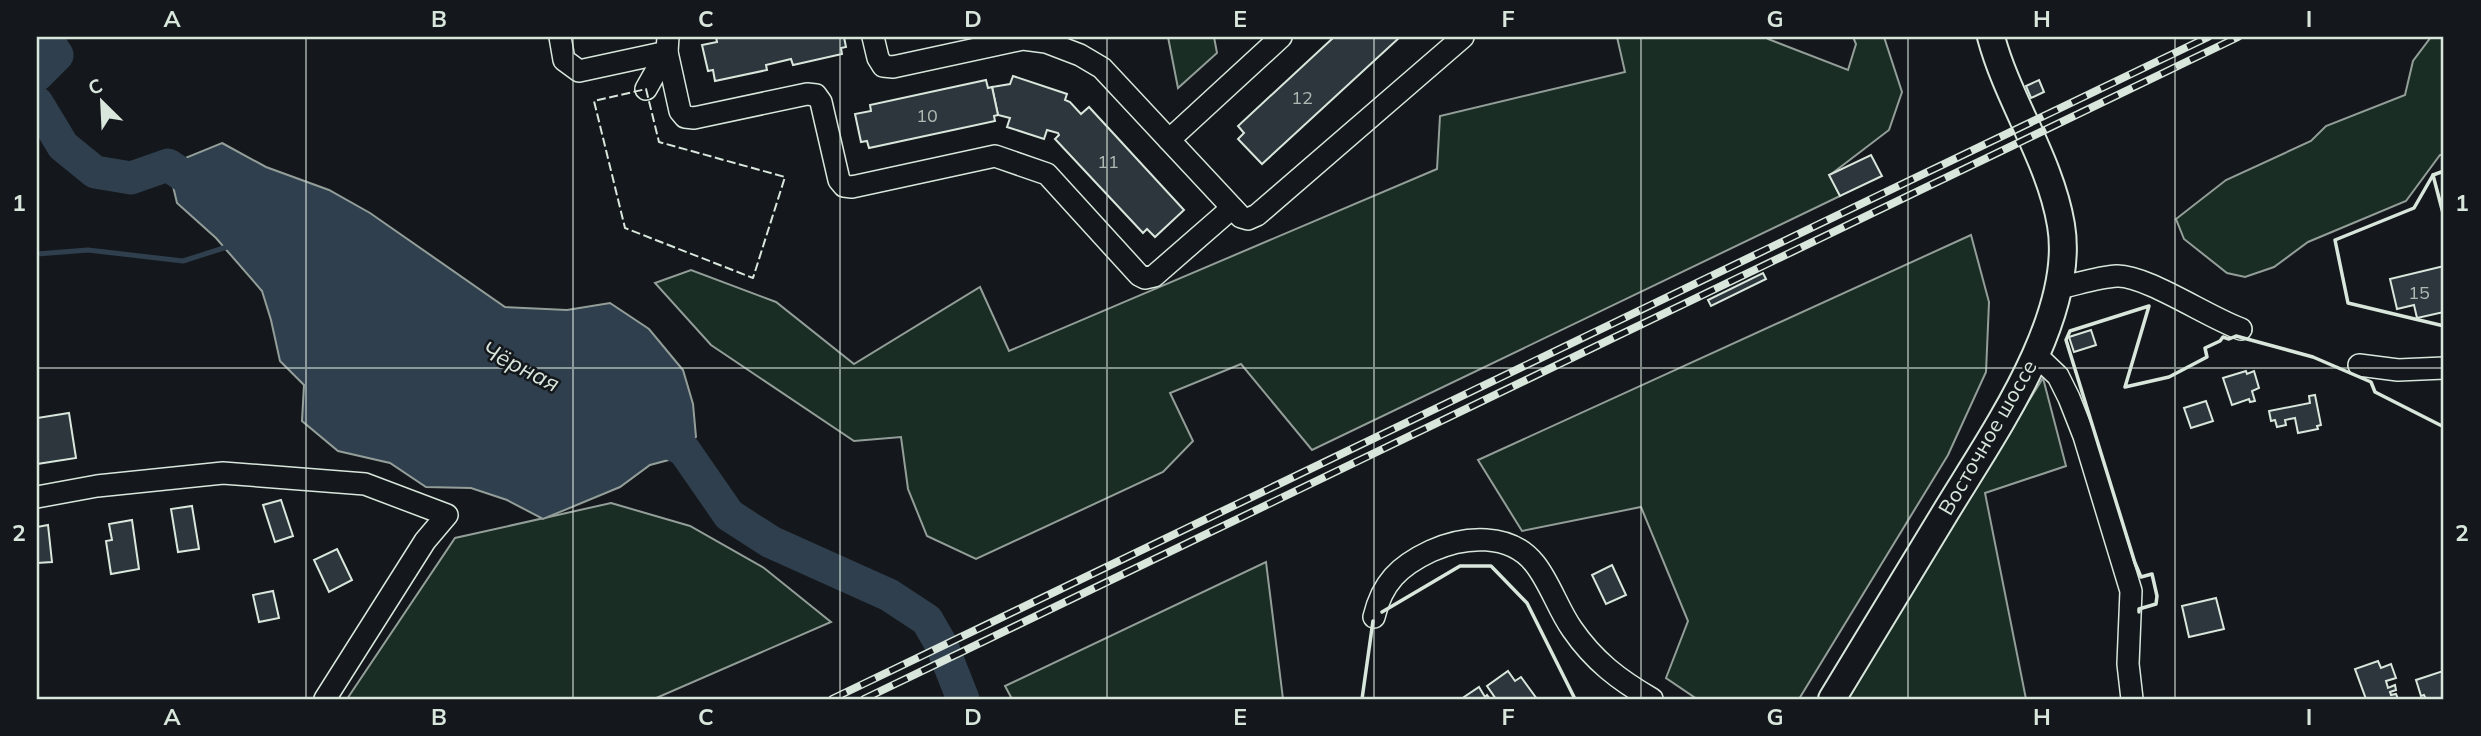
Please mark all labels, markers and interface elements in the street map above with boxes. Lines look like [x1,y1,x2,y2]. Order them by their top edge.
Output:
text: A [163,4,181,33]
text: B [431,4,447,33]
text: C [698,4,714,33]
text: D [964,4,982,33]
text: E [1233,4,1247,33]
text: F [1501,4,1515,33]
text: G [1766,4,1784,33]
text: H [2033,4,2051,33]
text: I [2306,4,2312,33]
north arrow [66,66,136,136]
text: С [84,73,106,100]
house number: 12 [1291,86,1313,109]
house number: 10 [916,104,938,127]
house number: 11 [1097,150,1119,173]
text: 1 [12,188,26,217]
text: 1 [2455,188,2469,217]
house number: 15 [2408,281,2430,304]
water label: Чёрная [477,334,565,398]
street label: Восточное шоссе [1932,355,2042,519]
text: 2 [12,518,26,547]
text: 2 [2455,518,2469,547]
text: A [163,702,181,731]
text: B [431,702,447,731]
text: C [698,702,714,731]
text: D [964,702,982,731]
text: E [1233,702,1247,731]
text: F [1501,702,1515,731]
text: G [1766,702,1784,731]
text: H [2033,702,2051,731]
text: I [2306,702,2312,731]

